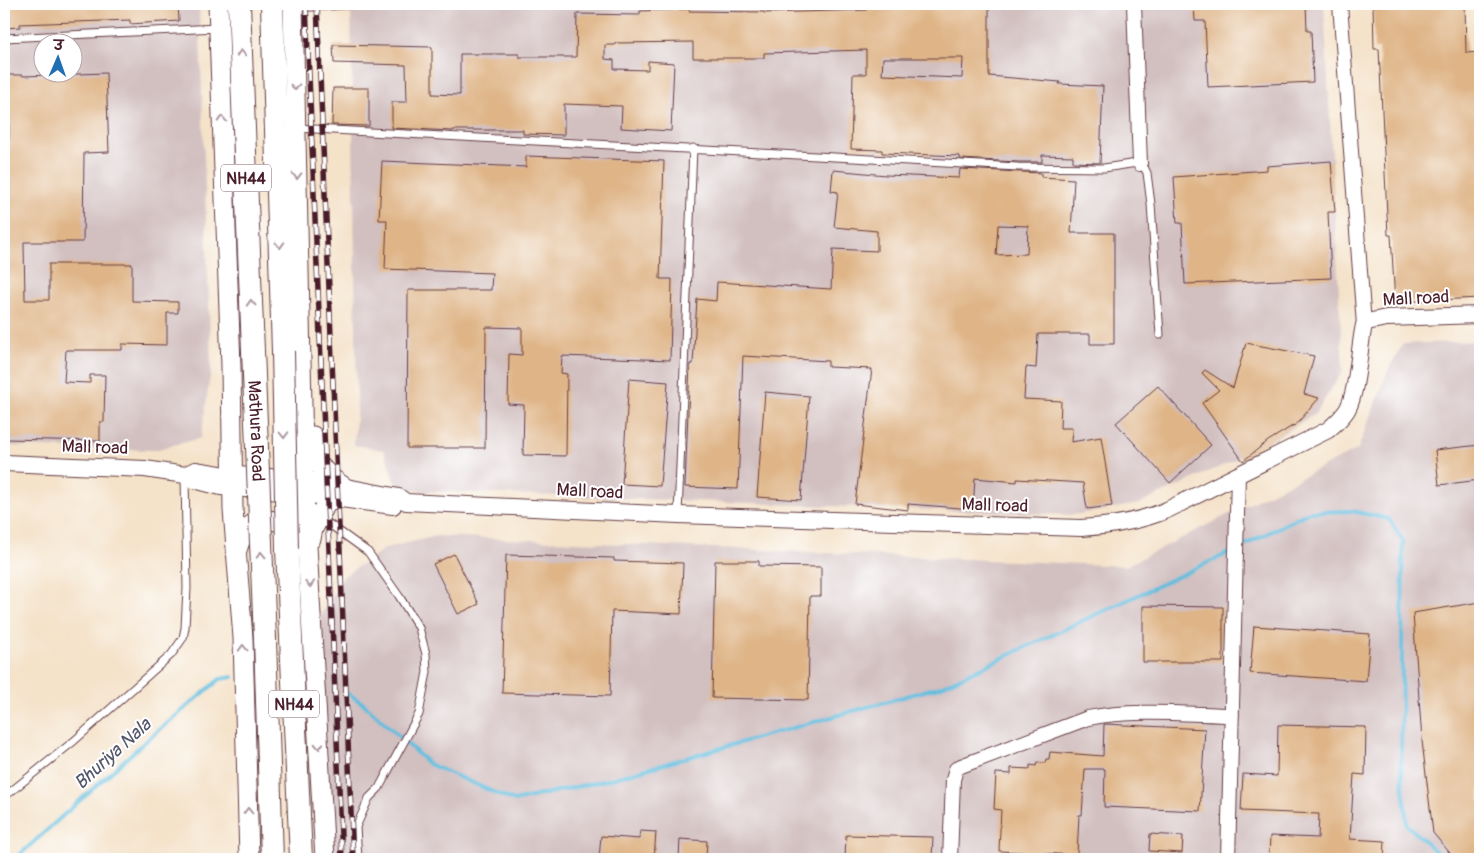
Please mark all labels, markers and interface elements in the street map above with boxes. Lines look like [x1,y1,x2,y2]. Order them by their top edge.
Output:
north arrow [32,32,82,82]
text: उ [51,37,65,54]
one-way arrow [235,49,246,57]
one-way arrow [290,84,300,92]
one-way arrow [217,114,227,122]
road number: NH44 [221,164,271,192]
one-way arrow [291,173,302,181]
one-way arrow [275,242,285,249]
street label: Mall road [1382,285,1450,312]
one-way arrow [246,298,257,306]
street label: Mathura Road [242,380,269,482]
one-way arrow [279,431,290,439]
street label: Mall road [61,435,129,460]
street label: Mall road [556,478,624,505]
street label: Mall road [961,493,1029,518]
one-way arrow [256,551,267,559]
one-way arrow [304,580,315,588]
one-way arrow [238,644,249,652]
road number: NH44 [269,691,319,718]
water label: Bhuriya Nala [69,712,157,795]
one-way arrow [314,742,325,750]
one-way arrow [243,806,253,814]

